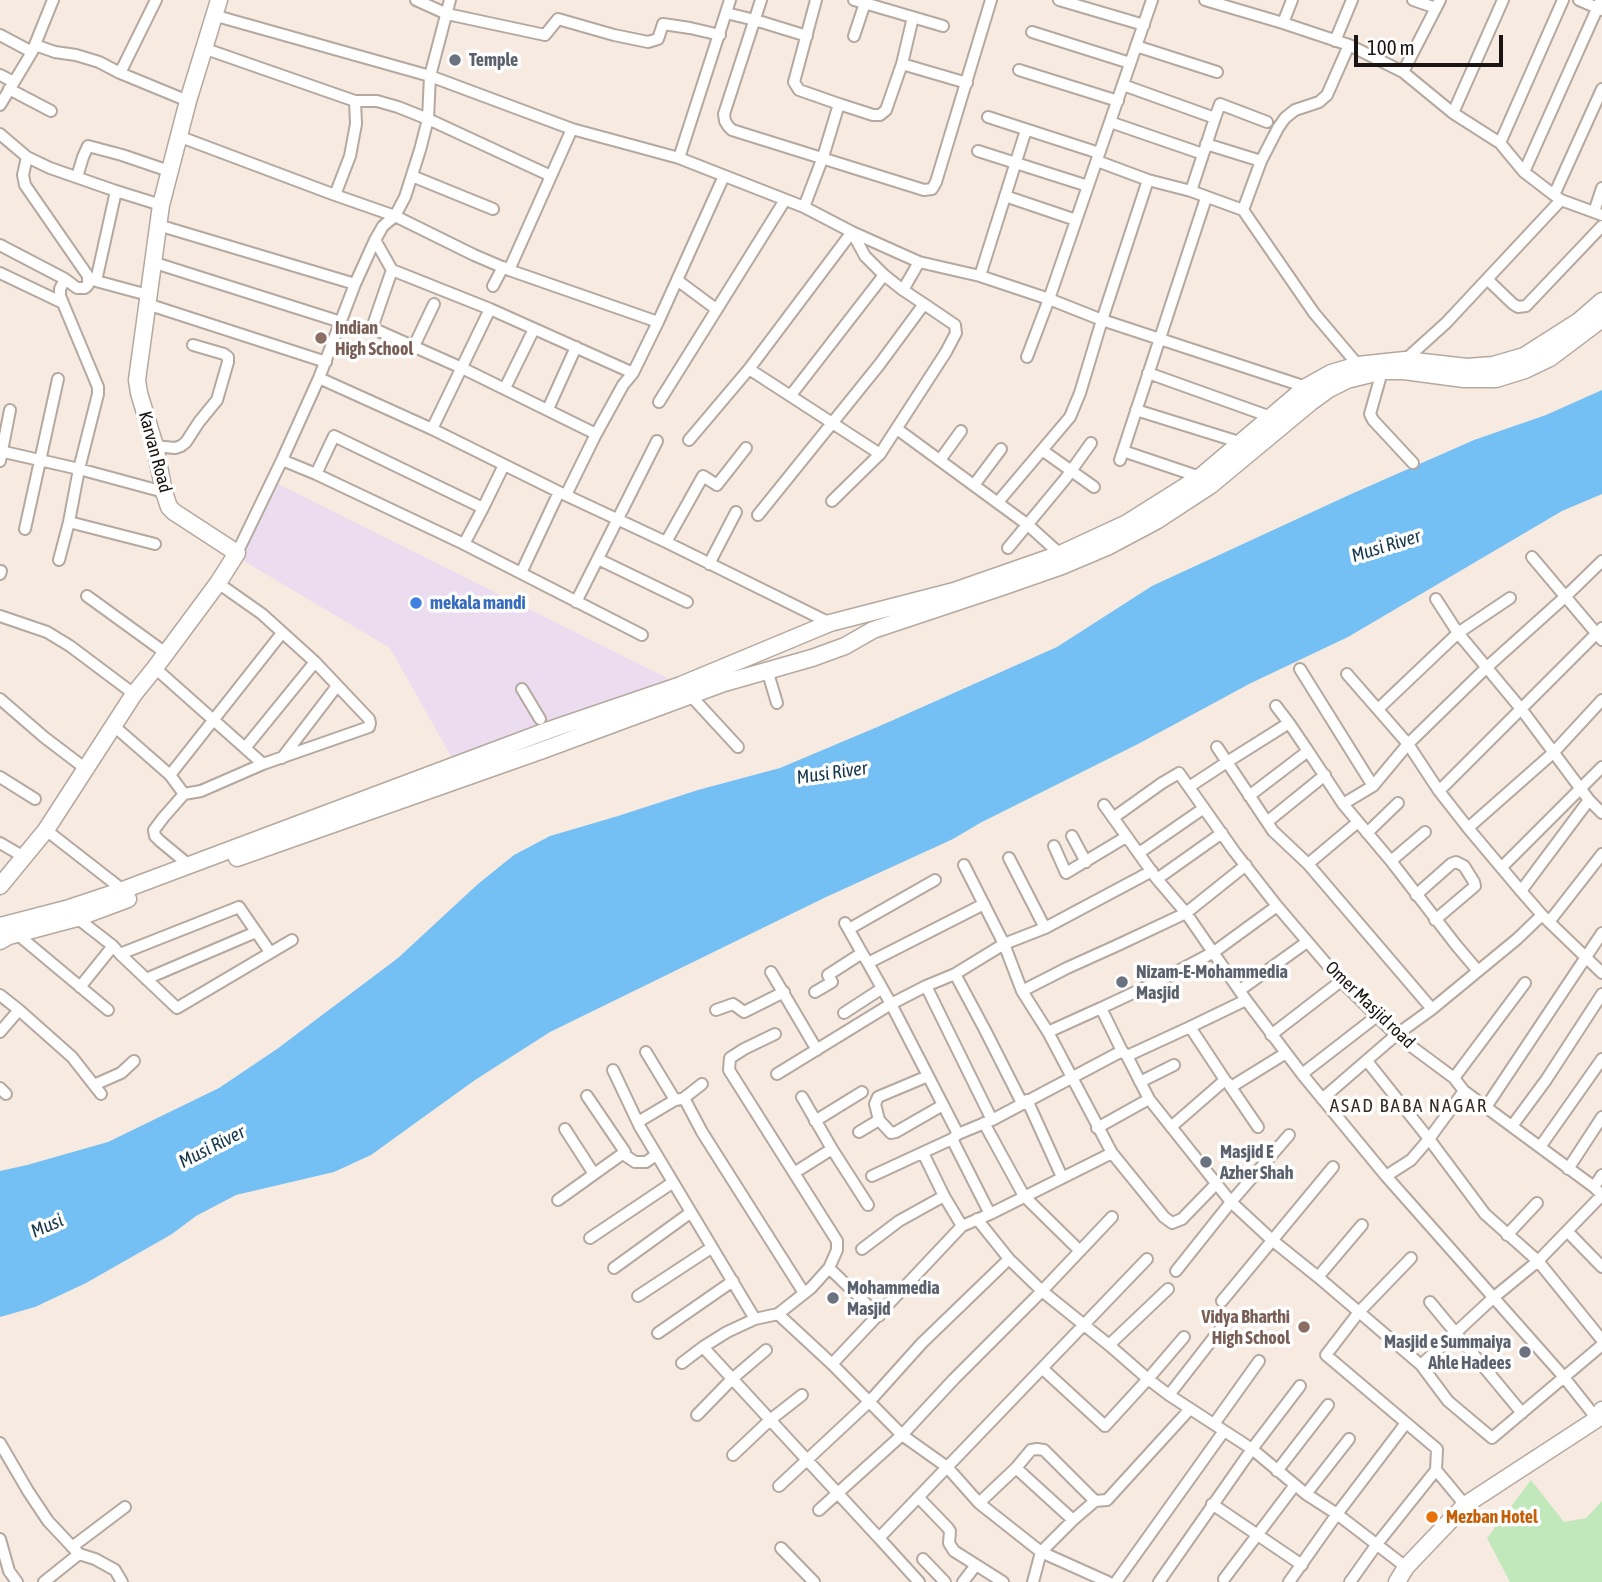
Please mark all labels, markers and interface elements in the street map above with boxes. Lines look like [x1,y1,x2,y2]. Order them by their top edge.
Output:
scale bar [1357,21,1506,65]
text: 100 m [1367,35,1415,59]
place label: Temple [469,49,518,71]
marker: Temple [447,52,463,68]
place label: Indian High School [335,317,413,360]
marker: Indian High School [313,330,329,346]
street label: Karvan Road [134,409,176,495]
water label: Musi River [1349,525,1423,567]
place label: mekala mandi [430,592,526,614]
marker: mekala mandi [408,595,424,611]
water label: Musi River [795,757,869,789]
street label: Omer Masjid road [1321,957,1419,1053]
place label: Nizam-E-Mohammedia Masjid [1136,961,1288,1004]
marker: Nizam-E-Mohammedia Masjid [1114,974,1130,990]
district label: ASAD BABA NAGAR [1332,1095,1486,1117]
water label: Musi River [175,1121,249,1173]
place label: Masjid E Azher Shah [1220,1141,1293,1184]
marker: Masjid E Azher Shah [1198,1154,1214,1170]
water label: Musi [27,1209,67,1243]
place label: Mohammedia Masjid [847,1277,940,1320]
marker: Mohammedia Masjid [825,1290,841,1306]
place label: Vidya Bharthi High School [1202,1306,1290,1348]
marker: Vidya Bharthi High School [1296,1319,1312,1335]
place label: Masjid e Summaiya Ahle Hadees [1384,1331,1511,1374]
marker: Masjid e Summaiya Ahle Hadees [1517,1344,1533,1360]
place label: Mezban Hotel [1446,1506,1538,1528]
marker: Mezban Hotel [1424,1509,1440,1525]

